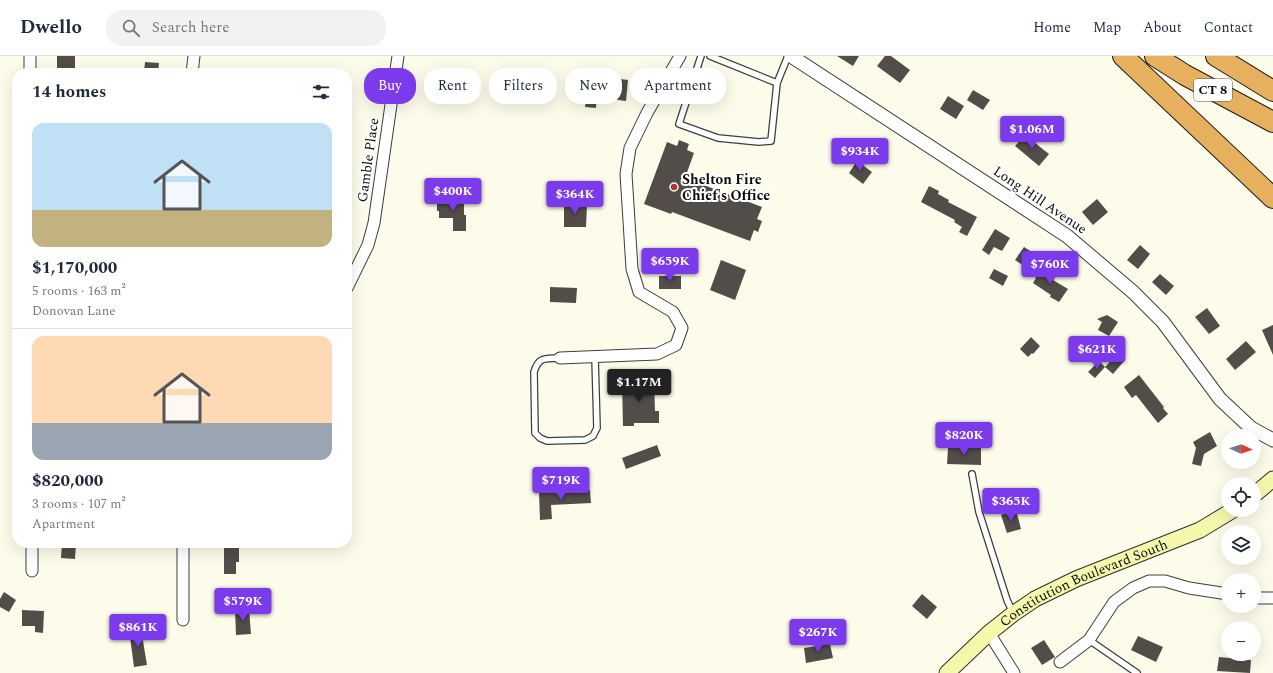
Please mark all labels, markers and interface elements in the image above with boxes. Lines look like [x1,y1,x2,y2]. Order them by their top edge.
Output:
search box [106,10,386,46]
text: Dwello [20,13,82,42]
text: Search here [152,16,230,39]
icon: search [120,17,142,39]
text: Home [1033,17,1071,38]
text: Map [1093,17,1121,38]
text: About [1143,17,1182,38]
text: Contact [1204,17,1253,38]
chip: Buy [364,68,416,104]
chip: Rent [424,68,481,104]
chip: Filters [489,68,557,104]
chip: New [565,68,622,104]
chip: Apartment [630,68,726,104]
text: 14 homes [32,79,106,105]
road number: CT 8 [1194,79,1232,101]
icon: filters [310,81,332,103]
street label: Gamble Place [352,116,384,204]
pin: $1.06M [999,116,1065,150]
text: $1.06M [1009,119,1055,139]
pin: $934K [832,138,888,172]
text: $934K [840,141,880,161]
icon: home [146,149,218,221]
street label: Long Hill Avenue [989,161,1091,239]
place label: Shelton Fire Chief's Office [682,169,770,206]
pin: $400K [425,178,481,212]
text: $400K [433,181,473,201]
pin: $364K [547,181,603,215]
marker: Shelton Fire Chief's Office [669,182,679,192]
text: $364K [555,184,595,204]
pin: $659K [642,248,698,282]
text: $659K [650,251,690,271]
pin: $760K [1022,251,1078,285]
text: $760K [1030,254,1070,274]
text: $1,170,000 [32,255,117,281]
text: 5 rooms · 163 m² [32,281,126,301]
text: Donovan Lane [32,301,116,321]
pin: $621K [1069,336,1125,370]
text: $621K [1077,339,1117,359]
icon: home [146,362,218,434]
pin: $1.17M [606,369,672,403]
text: $1.17M [616,372,662,392]
pin: $820K [936,422,992,456]
text: $820K [944,425,984,445]
north arrow [1221,429,1261,469]
map controls [1221,429,1261,661]
pin: $719K [533,467,589,501]
text: $820,000 [32,468,103,494]
text: $719K [541,470,581,490]
button: locate [1221,477,1261,517]
pin: $365K [983,488,1039,522]
text: $365K [991,491,1031,511]
text: 3 rooms · 107 m² [32,494,126,514]
text: Apartment [32,514,95,534]
button: layers [1221,525,1261,565]
street label: Constitution Boulevard South [995,533,1171,632]
button: + [1221,573,1261,613]
pin: $579K [215,588,271,622]
text: $579K [223,591,263,611]
pin: $861K [110,614,166,648]
text: $861K [118,617,158,637]
pin: $267K [790,619,846,653]
button: − [1221,621,1261,661]
text: $267K [798,622,838,642]

